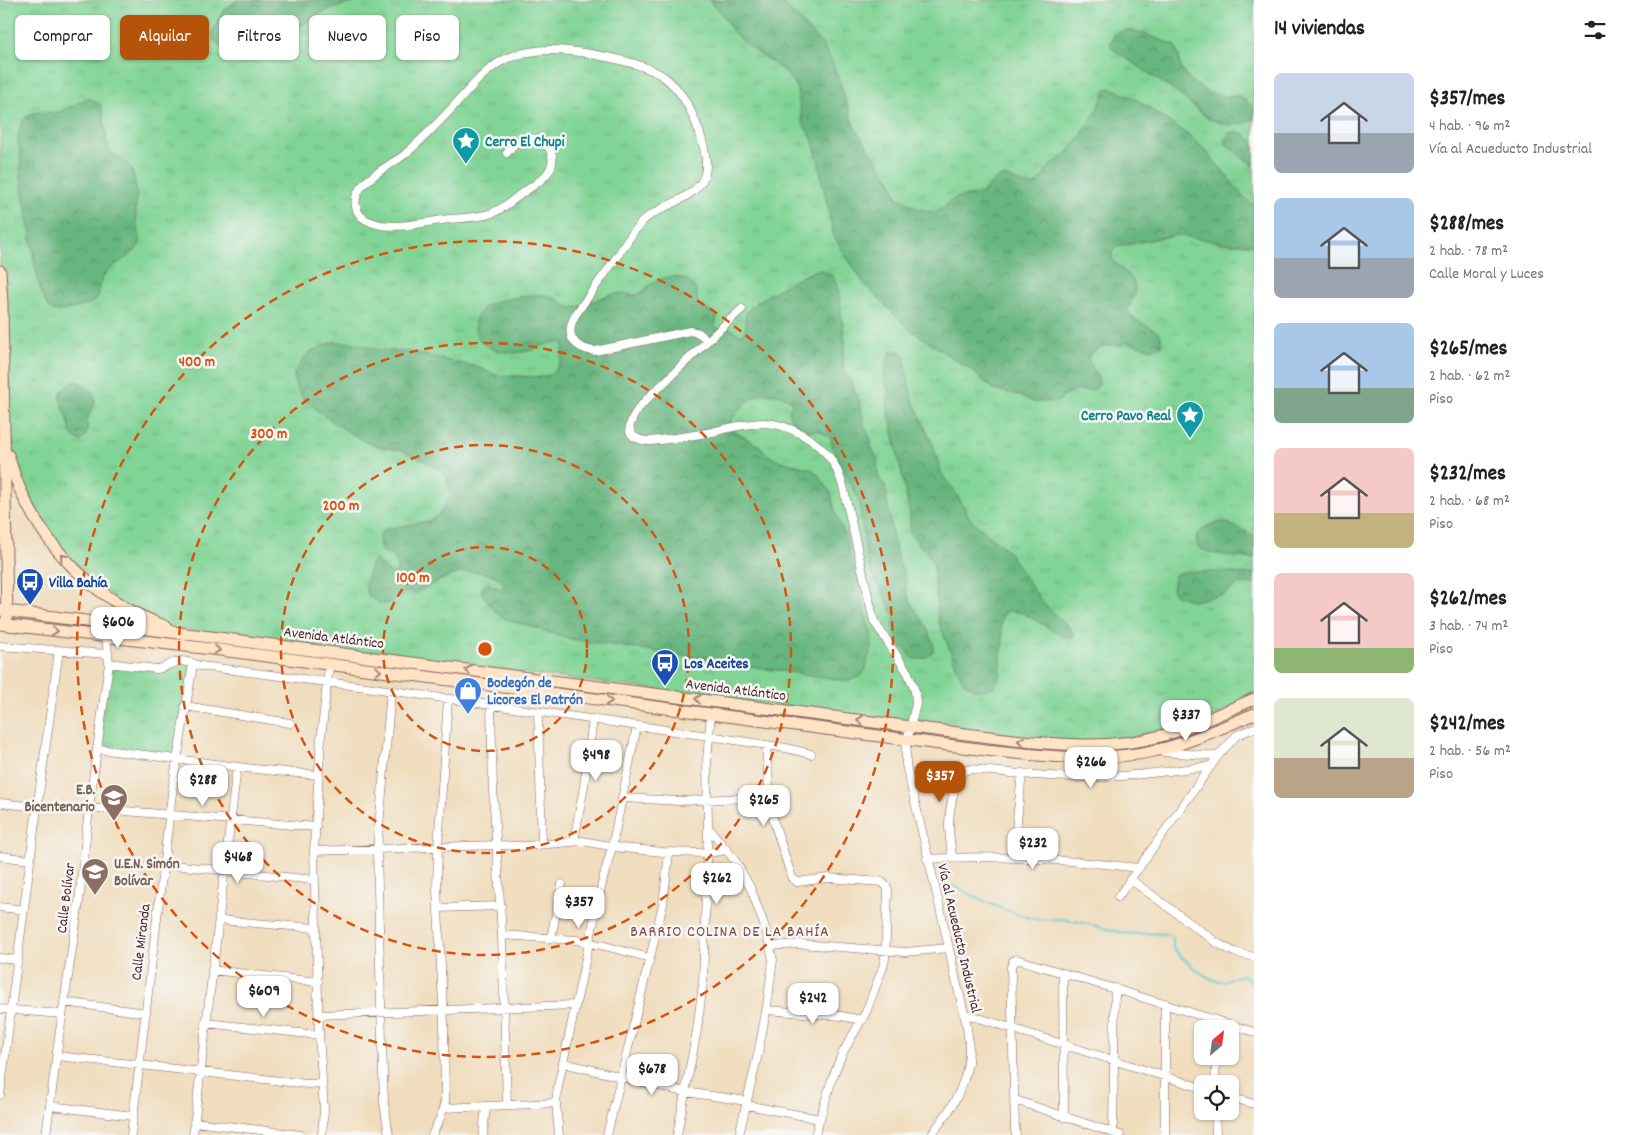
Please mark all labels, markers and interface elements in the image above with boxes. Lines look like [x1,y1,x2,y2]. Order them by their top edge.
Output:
chip: Comprar [15,15,110,60]
chip: Alquilar [120,15,209,60]
chip: Filtros [219,15,299,60]
chip: Nuevo [309,15,386,60]
chip: Piso [396,15,459,60]
text: 14 viviendas [1274,15,1365,45]
icon: filters [1581,16,1609,44]
text: $357/mes [1429,85,1505,115]
icon: home [1314,93,1374,153]
text: 4 hab. · 96 m² [1429,115,1510,138]
place icon: Cerro El Chupi [451,126,481,165]
place label: Cerro El Chupi [485,132,565,154]
text: Vía al Acueducto Industrial [1429,138,1592,161]
text: $288/mes [1429,210,1504,240]
icon: home [1314,218,1374,278]
text: 2 hab. · 78 m² [1429,240,1508,263]
text: Calle Moral y Luces [1429,263,1544,286]
text: $265/mes [1429,335,1507,365]
icon: home [1314,343,1374,403]
text: 400 m [179,352,215,374]
text: 2 hab. · 62 m² [1429,365,1510,388]
text: Piso [1429,388,1453,411]
place icon: Cerro Pavo Real [1175,400,1205,439]
place label: Cerro Pavo Real [1081,406,1171,428]
text: 300 m [251,424,287,446]
text: $232/mes [1429,460,1506,490]
icon: home [1314,468,1374,528]
text: 2 hab. · 68 m² [1429,490,1510,513]
text: 200 m [323,496,359,518]
text: Piso [1429,513,1453,536]
one-way arrow [60,553,69,562]
bus stop icon: Villa Bahía [15,567,45,606]
text: 100 m [396,568,430,590]
place label: Villa Bahía [49,573,108,595]
text: $262/mes [1429,585,1507,615]
icon: home [1314,593,1374,653]
pin: $606 [88,606,148,649]
text: $606 [102,611,134,634]
text: 3 hab. · 74 m² [1429,615,1508,638]
street label: Avenida Atlántico [282,622,386,656]
one-way arrow [52,625,60,636]
text: Piso [1429,638,1453,661]
centre of rings [476,640,494,658]
one-way arrow [213,644,221,655]
bus stop icon: Los Aceites [650,648,680,687]
place label: Los Aceites [684,654,749,676]
one-way arrow [374,665,382,676]
one-way arrow [464,665,472,676]
place label: Bodegón de Licores El Patrón [487,673,583,712]
street label: Avenida Atlántico [684,674,788,708]
shop icon: Bodegón de Licores El Patrón [453,676,483,715]
one-way arrow [694,694,702,705]
one-way arrow [605,695,613,706]
pin: $337 [1156,700,1216,742]
text: $337 [1172,704,1200,727]
text: $242/mes [1429,710,1505,740]
one-way arrow [855,715,863,726]
icon: home [1314,718,1374,778]
one-way arrow [1016,736,1024,747]
pin: $498 [566,740,626,782]
text: 2 hab. · 56 m² [1429,740,1511,763]
text: $498 [582,744,610,767]
pin: $266 [1061,746,1121,789]
text: $266 [1076,751,1106,774]
pin: $357 [910,760,970,803]
text: Piso [1429,763,1453,786]
pin: $288 [173,764,233,807]
text: $357 [926,765,954,788]
text: $288 [189,769,217,792]
place label: E.B. Bicentenario [24,780,96,819]
school or university icon: E.B. Bicentenario [99,783,129,822]
pin: $265 [734,784,794,827]
text: $265 [749,789,779,812]
pin: $232 [1003,828,1063,870]
text: $232 [1018,832,1048,855]
pin: $468 [208,842,268,884]
text: $468 [223,846,253,869]
place label: U.E.N. Simón Bolívar [114,854,180,893]
school or university icon: U.E.N. Simón Bolívar [80,857,110,896]
street label: Calle Bolívar [52,861,82,935]
pin: $262 [687,862,747,905]
street label: Vía al Acueducto Industrial [930,862,986,1016]
text: $262 [702,867,732,890]
pin: $357 [549,886,609,929]
text: $357 [565,891,593,914]
street label: Calle Miranda [126,902,158,982]
district label: BARRIO COLINA DE LA BAHÍA [630,921,830,944]
pin: $609 [234,976,294,1018]
text: $609 [248,980,280,1003]
pin: $242 [783,982,843,1025]
text: $242 [799,987,827,1010]
north arrow [1194,1020,1239,1065]
map controls [1194,1020,1239,1120]
pin: $678 [622,1054,682,1096]
text: $678 [638,1058,666,1081]
button: locate [1194,1075,1239,1120]

